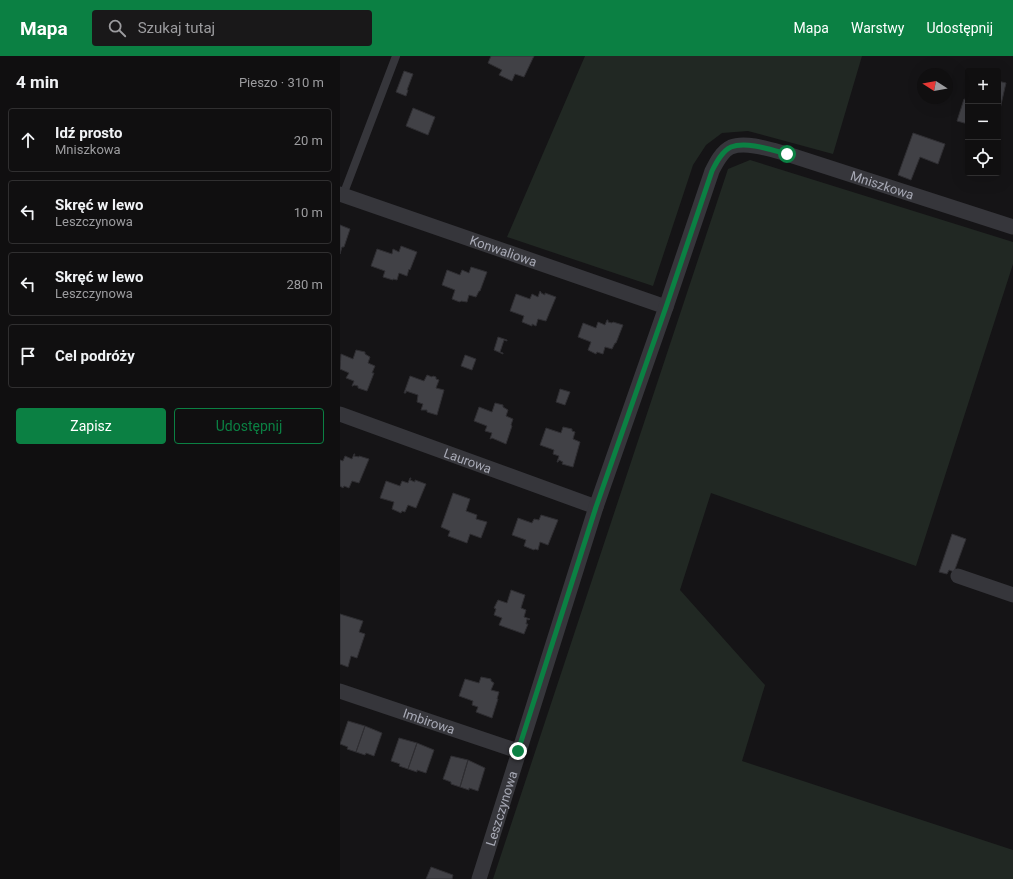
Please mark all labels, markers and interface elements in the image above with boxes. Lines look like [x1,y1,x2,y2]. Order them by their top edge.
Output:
search box [92,10,372,46]
text: Mapa [20,17,68,40]
icon: search [106,17,128,39]
text: Szukaj tutaj [138,19,215,37]
text: Mapa [794,20,829,36]
text: Warstwy [851,20,904,36]
text: Udostępnij [926,20,993,36]
north arrow [917,68,953,104]
map controls [965,68,1001,176]
button: + [965,68,1001,104]
text: 4 min [16,72,59,92]
text: Pieszo · 310 m [239,75,324,90]
button: − [965,104,1001,140]
text: Idź prosto [55,124,122,142]
icon: ahead [17,129,39,151]
text: 20 m [294,133,323,148]
button: locate [965,140,1001,176]
text: Mniszkowa [55,142,121,157]
route start [778,145,796,163]
street label: Mniszkowa [849,168,916,203]
text: Skręć w lewo [55,196,144,214]
icon: left [17,201,39,223]
text: 10 m [294,205,323,220]
text: Leszczynowa [55,214,133,229]
street label: Konwaliowa [468,233,539,270]
text: Skręć w lewo [55,268,144,286]
icon: left [17,273,39,295]
text: 280 m [286,277,323,292]
text: Leszczynowa [55,286,133,301]
icon: arrive [17,345,39,367]
text: Cel podróży [55,347,135,365]
button: Zapisz [16,408,166,444]
button: Udostępnij [174,408,324,444]
street label: Laurowa [442,445,494,476]
street label: Imbirowa [401,706,457,737]
route end [509,742,527,760]
street label: Leszczynowa [483,769,521,848]

